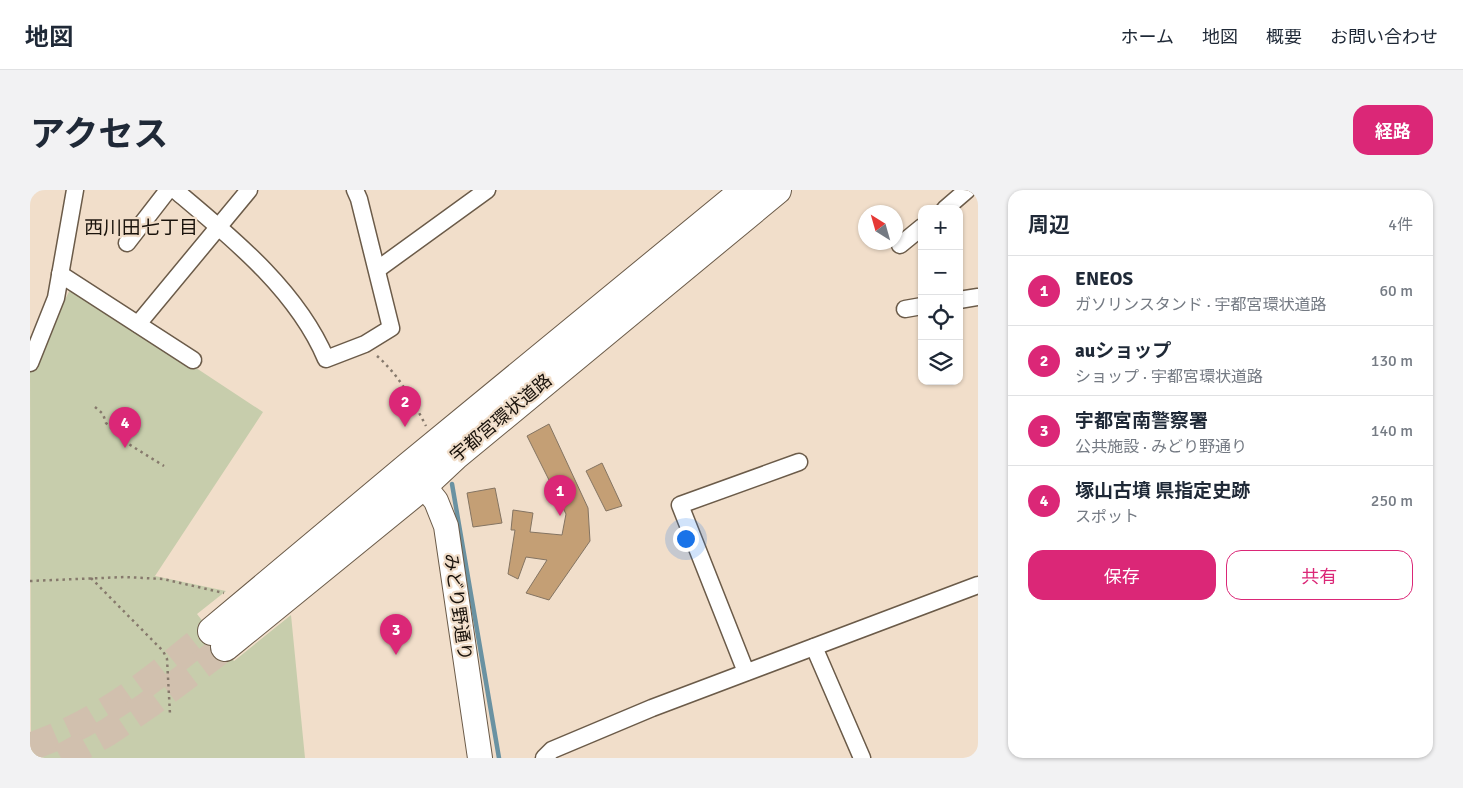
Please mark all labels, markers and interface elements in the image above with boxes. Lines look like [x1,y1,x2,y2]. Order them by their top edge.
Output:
text: 地図 [25,22,73,52]
text: ホーム [1121,26,1174,48]
text: 地図 [1202,26,1238,48]
text: 概要 [1266,26,1302,48]
text: お問い合わせ [1330,26,1438,48]
button: 経路 [1353,105,1433,155]
text: アクセス [30,113,168,156]
north arrow [858,205,903,250]
map controls [918,205,963,385]
button: + [918,205,963,250]
text: 周辺 [1028,212,1070,238]
text: 4件 [1388,215,1413,235]
district label: 西川田七丁目 [84,216,198,240]
button: − [918,250,963,295]
text: ENEOS [1075,267,1133,291]
text: 1 [1040,281,1048,301]
text: 60 m [1379,281,1413,301]
button: locate [918,295,963,340]
text: ガソリンスタンド · 宇都宮環状道路 [1075,295,1327,315]
text: auショップ [1075,339,1171,363]
button: layers [918,340,963,385]
text: 2 [1040,351,1048,371]
text: 130 m [1371,351,1413,371]
text: ショップ · 宇都宮環状道路 [1075,367,1263,387]
street label: 宇都宮環状道路 [446,369,556,467]
pin: 2 [389,386,421,427]
pin: 4 [109,407,141,448]
text: 宇都宮南警察署 [1075,409,1208,433]
text: 3 [1040,421,1048,441]
text: 140 m [1371,421,1413,441]
text: 公共施設 · みどり野通り [1075,437,1247,457]
pin: 1 [544,475,576,516]
text: 塚山古墳 県指定史跡 [1075,479,1250,503]
text: 4 [1040,491,1048,511]
text: 250 m [1371,491,1413,511]
text: スポット [1075,507,1139,527]
your location [673,526,699,552]
button: 保存 [1028,550,1216,600]
button: 共有 [1226,550,1413,600]
street label: みどり野通り [440,552,476,662]
pin: 3 [380,614,412,655]

